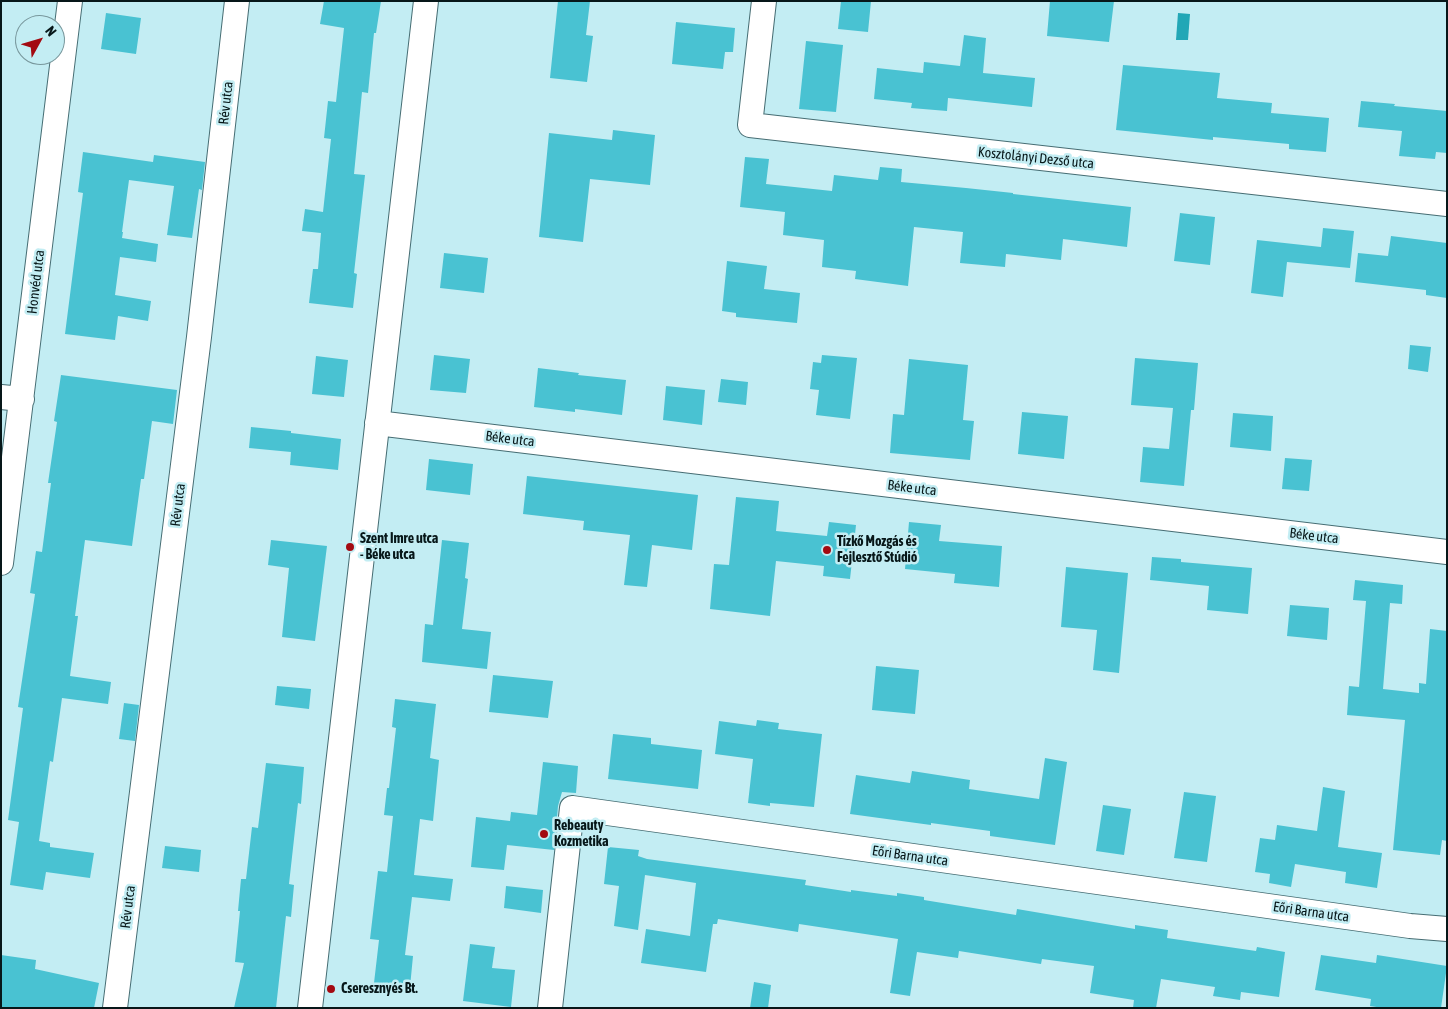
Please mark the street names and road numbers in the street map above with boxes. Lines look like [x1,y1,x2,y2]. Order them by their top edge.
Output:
street label: Rév utca [215,81,237,125]
street label: Kosztolányi Dezső utca [977,144,1095,172]
street label: Honvéd utca [24,249,48,315]
street label: Béke utca [484,428,536,450]
street label: Béke utca [886,477,938,499]
street label: Rév utca [167,483,189,527]
street label: Béke utca [1288,525,1340,547]
street label: Eőri Barna utca [871,842,949,870]
street label: Rév utca [117,885,139,929]
street label: Eőri Barna utca [1272,898,1350,926]

